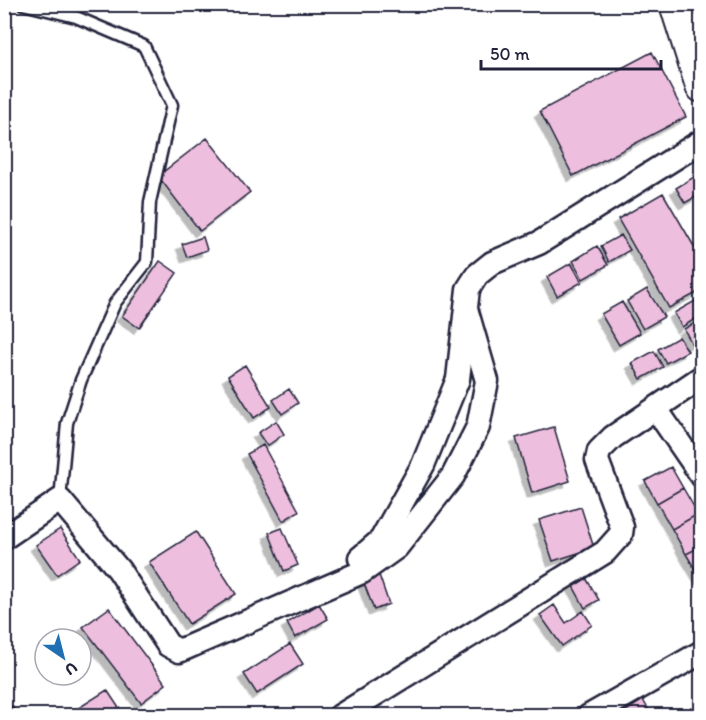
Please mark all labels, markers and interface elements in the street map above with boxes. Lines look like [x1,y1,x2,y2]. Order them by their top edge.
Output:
scale bar [481,33,661,71]
text: 50 m [490,43,530,65]
north arrow [33,627,93,687]
text: U [62,658,81,680]

